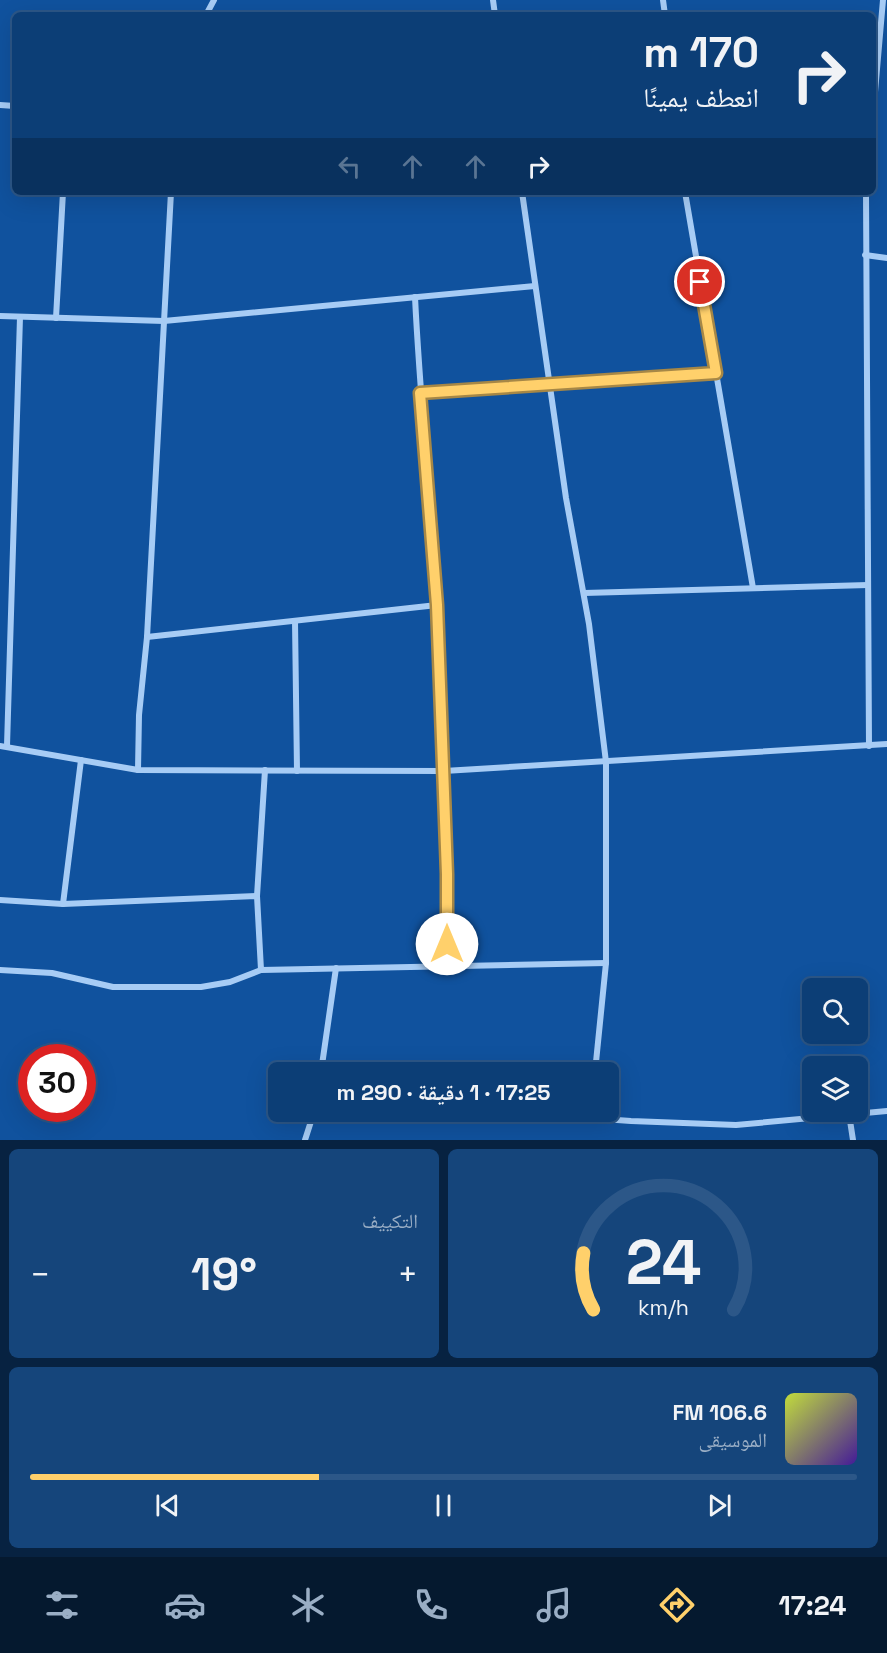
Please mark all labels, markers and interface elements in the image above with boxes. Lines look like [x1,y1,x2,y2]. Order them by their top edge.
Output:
text: 170 m [643,26,759,79]
icon: right [780,36,858,114]
text: انعطف يمينًا [643,80,759,115]
icon: left [333,150,366,183]
icon: ahead [396,150,429,183]
icon: ahead [459,150,492,183]
icon: right [522,150,555,183]
pin [674,256,725,307]
icon: arrive [683,265,716,298]
position arrow [415,912,479,976]
map controls [802,978,868,1122]
button: search [802,978,868,1044]
speed limit sign: 30 [18,1044,96,1122]
button: layers [802,1056,868,1122]
text: 17:25 · 1 دقيقة · 290 m [337,1078,550,1106]
text: التكييف [362,1208,418,1234]
text: 24 [625,1223,701,1302]
text: 19° [191,1246,257,1303]
text: − [30,1254,50,1296]
text: + [398,1254,418,1296]
text: km/h [637,1295,689,1322]
text: 106.6 FM [673,1398,767,1426]
text: الموسيقى [699,1427,767,1453]
icon: previous [151,1489,184,1522]
icon: pause [427,1489,460,1522]
icon: next [703,1489,736,1522]
icon: filters [41,1584,83,1626]
icon: car [164,1584,206,1626]
icon: climate [287,1584,329,1626]
icon: phone [410,1584,452,1626]
icon: music [533,1584,575,1626]
icon: directions [656,1584,698,1626]
text: 17:24 [779,1588,847,1623]

